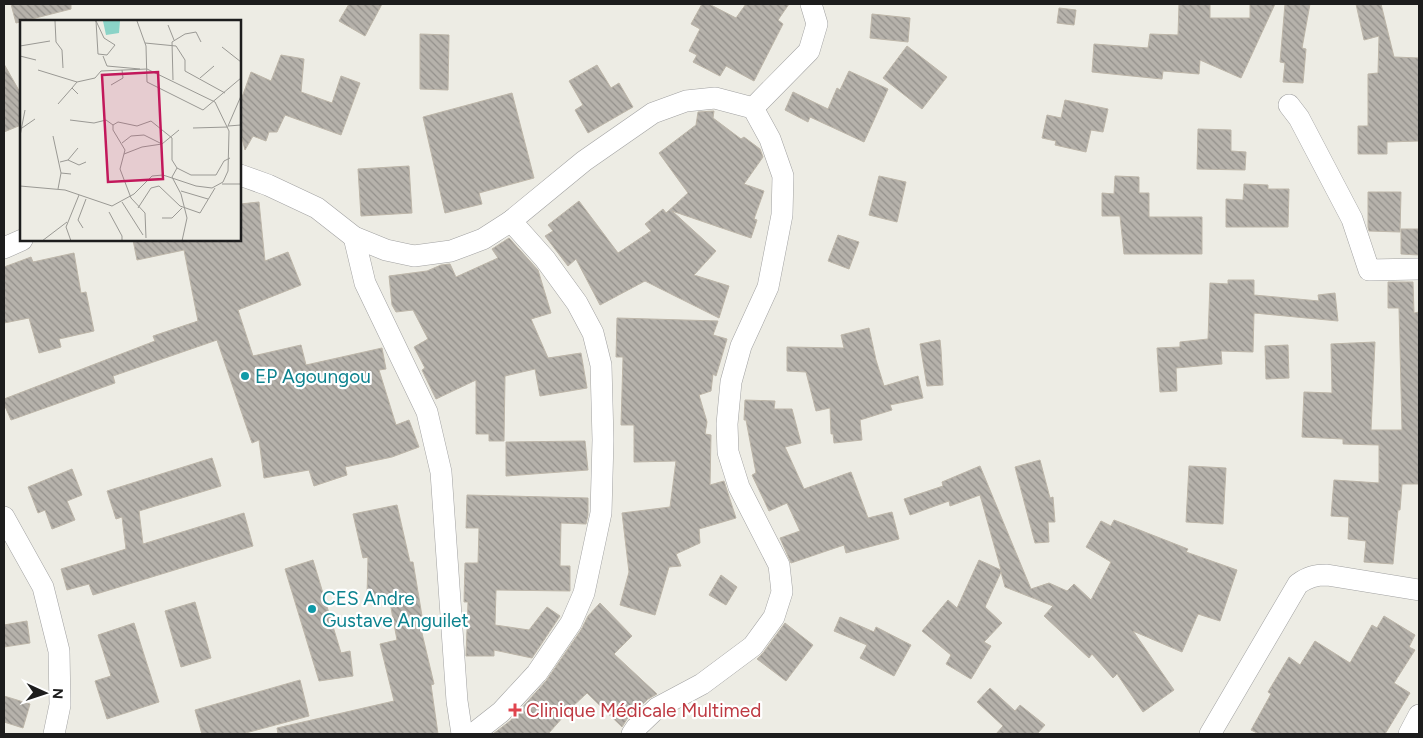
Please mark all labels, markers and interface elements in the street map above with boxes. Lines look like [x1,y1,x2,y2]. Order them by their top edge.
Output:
inset map [20,20,241,241]
place label: EP Agoungou [255,365,371,388]
marker: EP Agoungou [239,370,251,382]
place label: CES Andre Gustave Anguilet [322,587,469,632]
marker: CES Andre Gustave Anguilet [306,603,318,615]
north arrow [20,668,70,718]
text: N [49,688,66,700]
place label: Clinique Médicale Multimed [526,699,761,722]
marker: Clinique Médicale Multimed [508,703,522,717]

